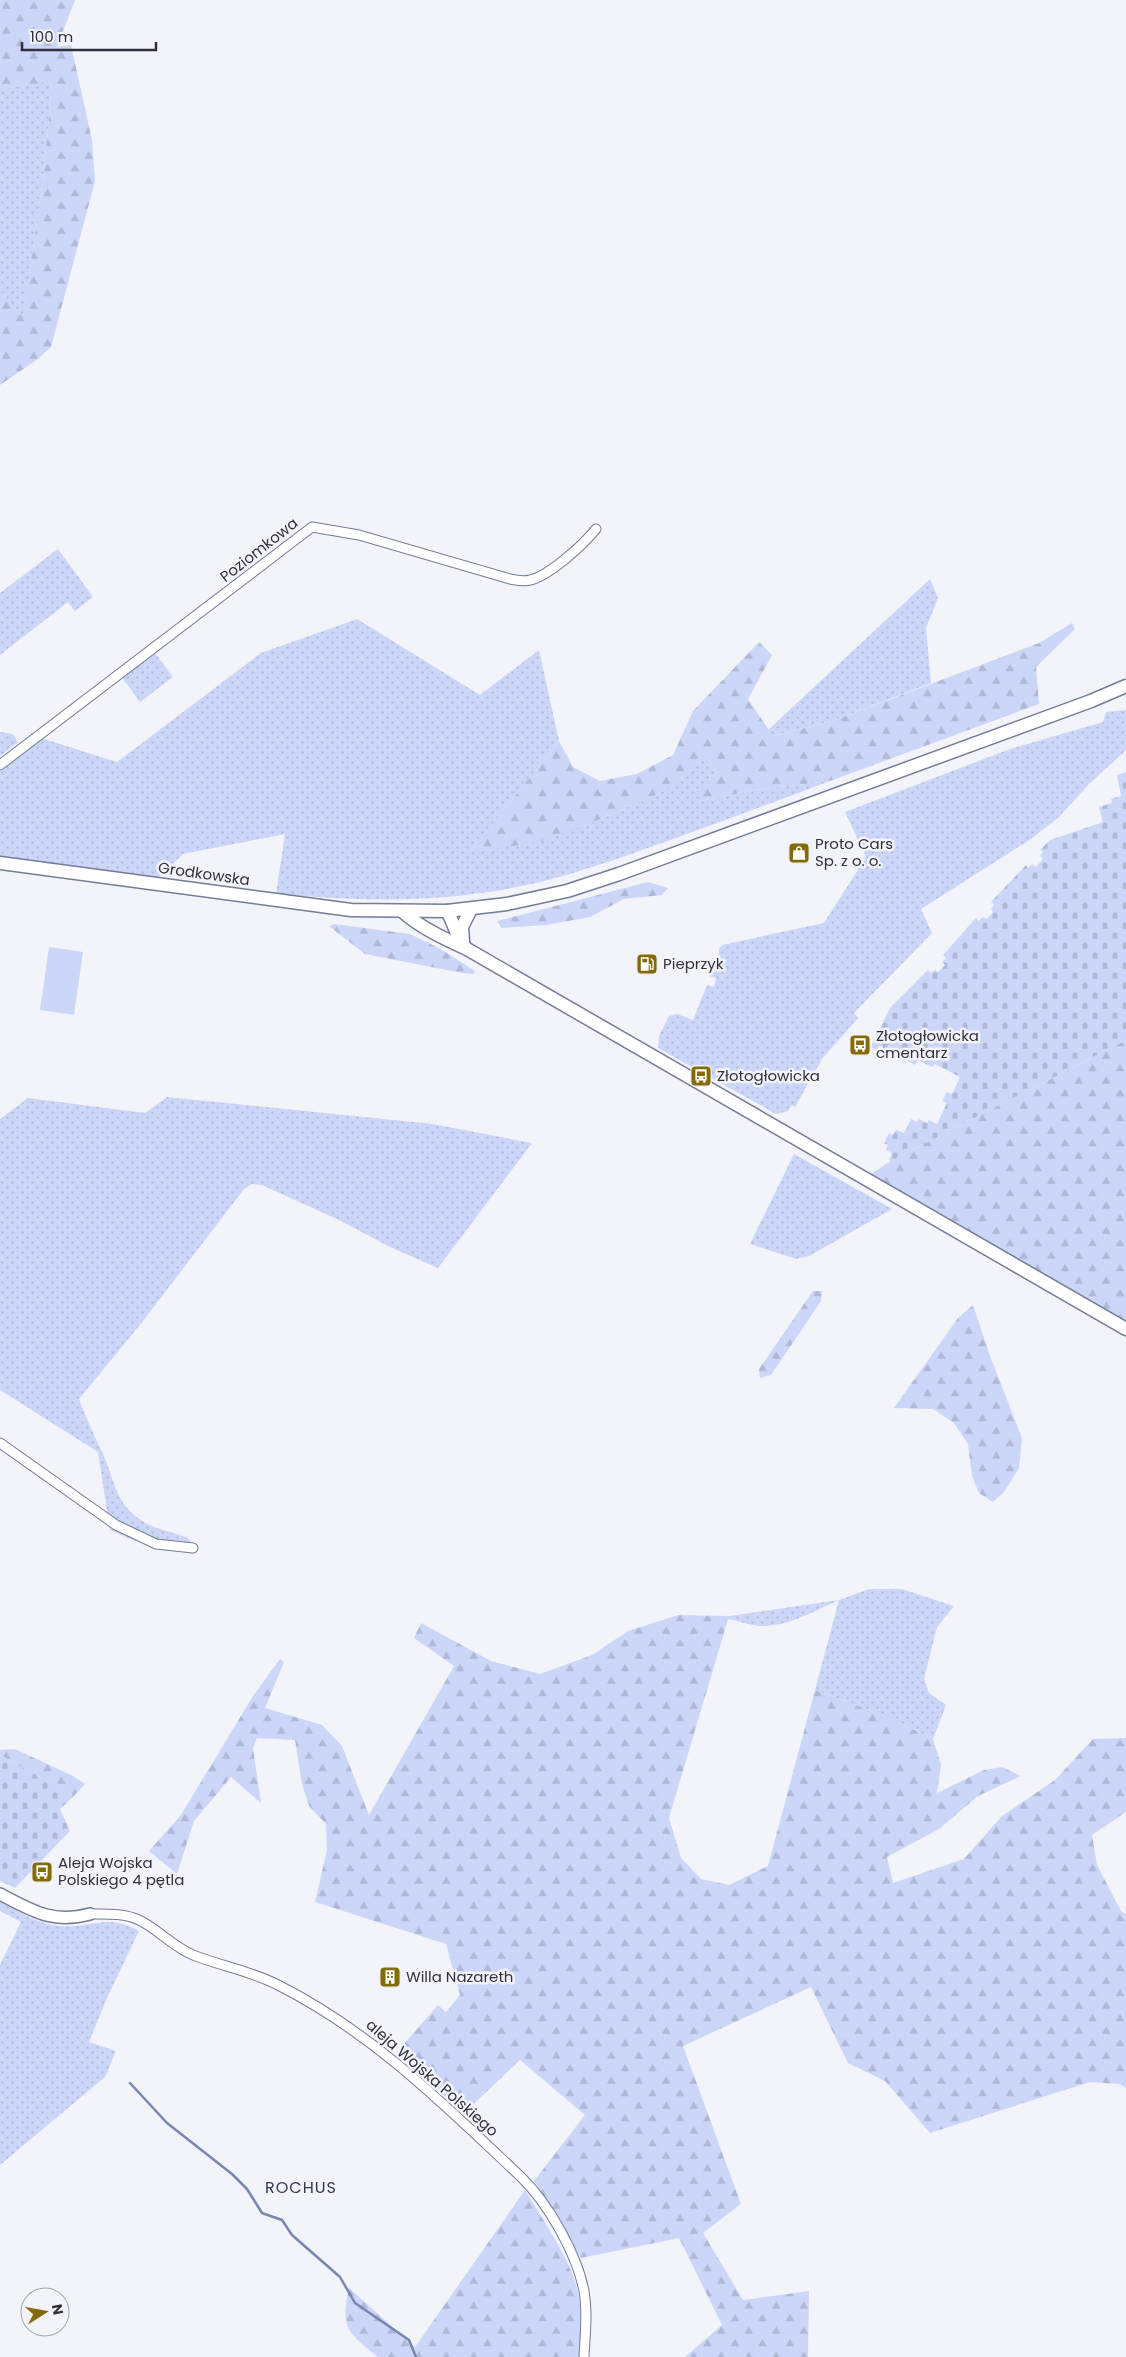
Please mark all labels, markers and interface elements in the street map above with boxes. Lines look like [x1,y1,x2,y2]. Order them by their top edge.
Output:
scale bar [22,20,156,52]
text: 100 m [30,26,73,47]
street label: Poziomkowa [215,513,302,587]
place label: Proto Cars Sp. z o. o. [815,833,893,871]
shop icon: Proto Cars Sp. z o. o. [787,841,811,865]
street label: Grodkowska [157,857,251,890]
fuel station icon: Pieprzyk [635,952,659,976]
place label: Pieprzyk [663,953,724,974]
place label: Złotogłowicka cmentarz [876,1025,979,1063]
bus stop icon: Złotogłowicka cmentarz [848,1033,872,1057]
bus stop icon: Złotogłowicka [689,1064,713,1088]
place label: Złotogłowicka [717,1065,820,1086]
place label: Aleja Wojska Polskiego 4 pętla [58,1852,184,1890]
bus stop icon: Aleja Wojska Polskiego 4 pętla [30,1860,54,1884]
building icon: Willa Nazareth [378,1965,402,1989]
place label: Willa Nazareth [406,1966,513,1987]
street label: aleja Wojska Polskiego [362,2014,503,2141]
district label: ROCHUS [265,2176,337,2199]
north arrow [20,2287,70,2337]
text: N [47,2302,69,2317]

